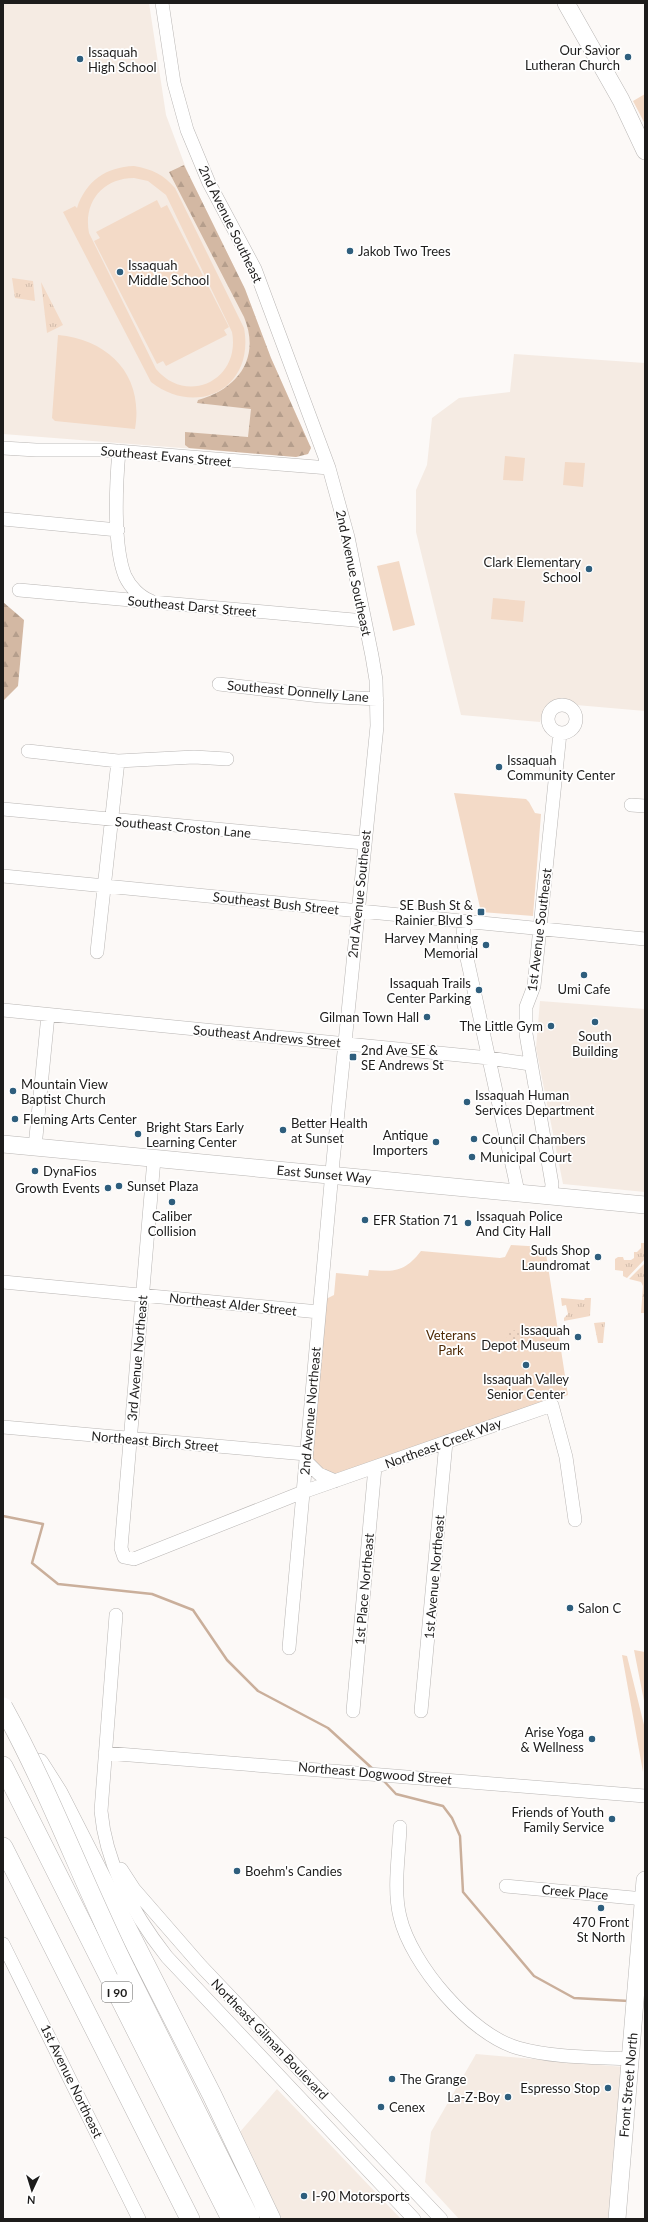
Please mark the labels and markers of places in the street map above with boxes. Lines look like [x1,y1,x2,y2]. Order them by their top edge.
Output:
place label: Our Savior Lutheran Church [525,42,620,73]
place label: Issaquah High School [88,44,157,75]
marker: Our Savior Lutheran Church [623,52,633,62]
marker: Issaquah High School [75,54,85,64]
place label: Jakob Two Trees [358,243,451,259]
marker: Jakob Two Trees [345,246,355,256]
place label: Issaquah Middle School [128,257,209,288]
marker: Issaquah Middle School [115,267,125,277]
place label: Clark Elementary School [483,554,581,585]
marker: Clark Elementary School [584,564,594,574]
place label: Issaquah Community Center [507,752,615,783]
marker: Issaquah Community Center [494,762,504,772]
place label: SE Bush St & Rainier Blvd S [395,897,474,928]
marker: SE Bush St & Rainier Blvd S [476,907,486,917]
place label: Harvey Manning Memorial [384,930,478,961]
marker: Harvey Manning Memorial [481,940,491,950]
marker: Umi Cafe [579,970,589,980]
place label: Issaquah Trails Center Parking [387,975,471,1006]
place label: Umi Cafe [558,981,611,997]
marker: Issaquah Trails Center Parking [474,985,484,995]
place label: Gilman Town Hall [320,1009,419,1025]
marker: Gilman Town Hall [422,1012,432,1022]
marker: South Building [590,1017,600,1027]
place label: The Little Gym [459,1018,543,1034]
marker: The Little Gym [546,1021,556,1031]
place label: South Building [572,1028,618,1059]
place label: 2nd Ave SE & SE Andrews St [361,1042,444,1073]
marker: 2nd Ave SE & SE Andrews St [348,1052,358,1062]
place label: Mountain View Baptist Church [21,1076,108,1107]
marker: Mountain View Baptist Church [8,1086,18,1096]
place label: Issaquah Human Services Department [475,1087,595,1118]
marker: Issaquah Human Services Department [462,1097,472,1107]
place label: Fleming Arts Center [23,1111,137,1127]
marker: Fleming Arts Center [10,1114,20,1124]
place label: Better Health at Sunset [291,1115,368,1146]
place label: Bright Stars Early Learning Center [146,1119,244,1150]
marker: Better Health at Sunset [278,1125,288,1135]
place label: Antique Importers [373,1127,428,1158]
marker: Bright Stars Early Learning Center [133,1129,143,1139]
place label: Council Chambers [482,1131,586,1147]
marker: Council Chambers [469,1134,479,1144]
marker: Antique Importers [431,1137,441,1147]
place label: Municipal Court [480,1149,572,1165]
marker: Municipal Court [467,1152,477,1162]
place label: DynaFios [43,1163,97,1179]
marker: DynaFios [30,1166,40,1176]
place label: Sunset Plaza [127,1178,199,1194]
place label: Growth Events [15,1180,100,1196]
marker: Sunset Plaza [114,1181,124,1191]
marker: Growth Events [103,1183,113,1193]
marker: Caliber Collision [167,1197,177,1207]
place label: Caliber Collision [148,1208,196,1239]
place label: Issaquah Police And City Hall [476,1208,563,1239]
place label: EFR Station 71 [373,1212,458,1228]
marker: EFR Station 71 [360,1215,370,1225]
marker: Issaquah Police And City Hall [463,1218,473,1228]
place label: Suds Shop Laundromat [522,1242,590,1273]
marker: Suds Shop Laundromat [593,1252,603,1262]
place label: Issaquah Depot Museum [481,1322,570,1353]
marker: Issaquah Depot Museum [573,1332,583,1342]
marker: Issaquah Valley Senior Center [521,1360,531,1370]
place label: Issaquah Valley Senior Center [483,1371,569,1402]
place label: Salon C [578,1600,621,1616]
marker: Salon C [565,1603,575,1613]
place label: Arise Yoga & Wellness [520,1724,584,1755]
marker: Arise Yoga & Wellness [587,1734,597,1744]
place label: Friends of Youth Family Service [511,1804,604,1835]
marker: Friends of Youth Family Service [607,1814,617,1824]
place label: Boehm's Candies [245,1863,343,1879]
marker: Boehm's Candies [232,1866,242,1876]
marker: 470 Front St North [596,1903,606,1913]
place label: 470 Front St North [573,1914,630,1945]
place label: The Grange [400,2071,466,2087]
marker: The Grange [387,2074,397,2084]
place label: Espresso Stop [520,2080,600,2096]
marker: Espresso Stop [603,2083,613,2093]
place label: La-Z-Boy [447,2089,500,2105]
marker: La-Z-Boy [503,2092,513,2102]
place label: Cenex [389,2099,425,2115]
marker: Cenex [376,2102,386,2112]
place label: I-90 Motorsports [312,2188,410,2204]
marker: I-90 Motorsports [299,2191,309,2201]

